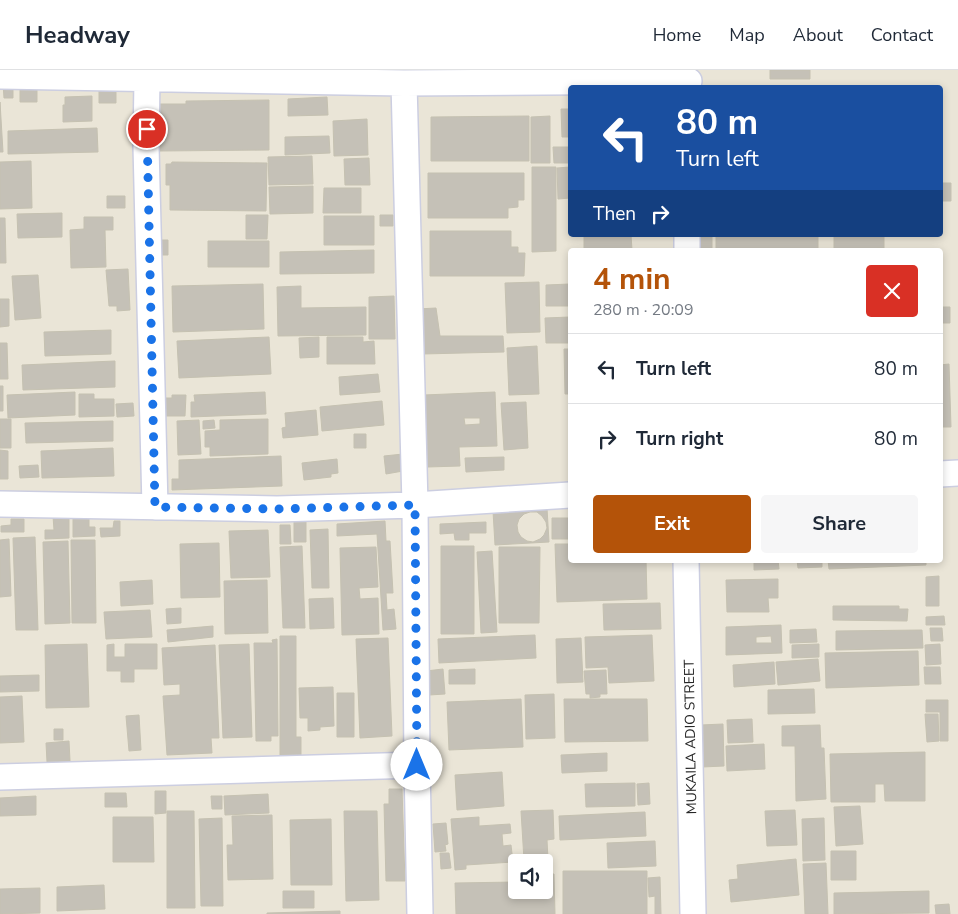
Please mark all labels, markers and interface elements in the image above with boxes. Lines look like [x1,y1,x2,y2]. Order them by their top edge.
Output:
text: Headway [25,19,130,51]
text: Home [653,23,701,47]
text: Map [729,23,765,47]
text: About [793,23,843,47]
text: Contact [871,23,933,47]
text: 80 m [676,99,758,146]
icon: left [593,105,658,170]
pin [126,108,168,150]
icon: arrive [133,115,161,143]
text: Turn left [676,144,759,174]
icon: right [646,200,674,228]
text: Then [593,201,636,227]
text: 4 min [593,259,671,300]
button: close [866,265,918,317]
text: 280 m · 20:09 [593,299,694,321]
icon: left [593,355,621,383]
text: Turn left [636,356,711,382]
text: 80 m [874,356,918,382]
icon: right [593,425,621,453]
text: Turn right [636,426,723,452]
text: 80 m [874,426,918,452]
button: Exit [593,495,751,553]
button: Share [761,495,918,553]
street label: MUKAILA ADIO STREET [680,659,701,815]
position arrow [390,738,442,790]
map controls [508,854,553,899]
button: sound [508,854,553,899]

